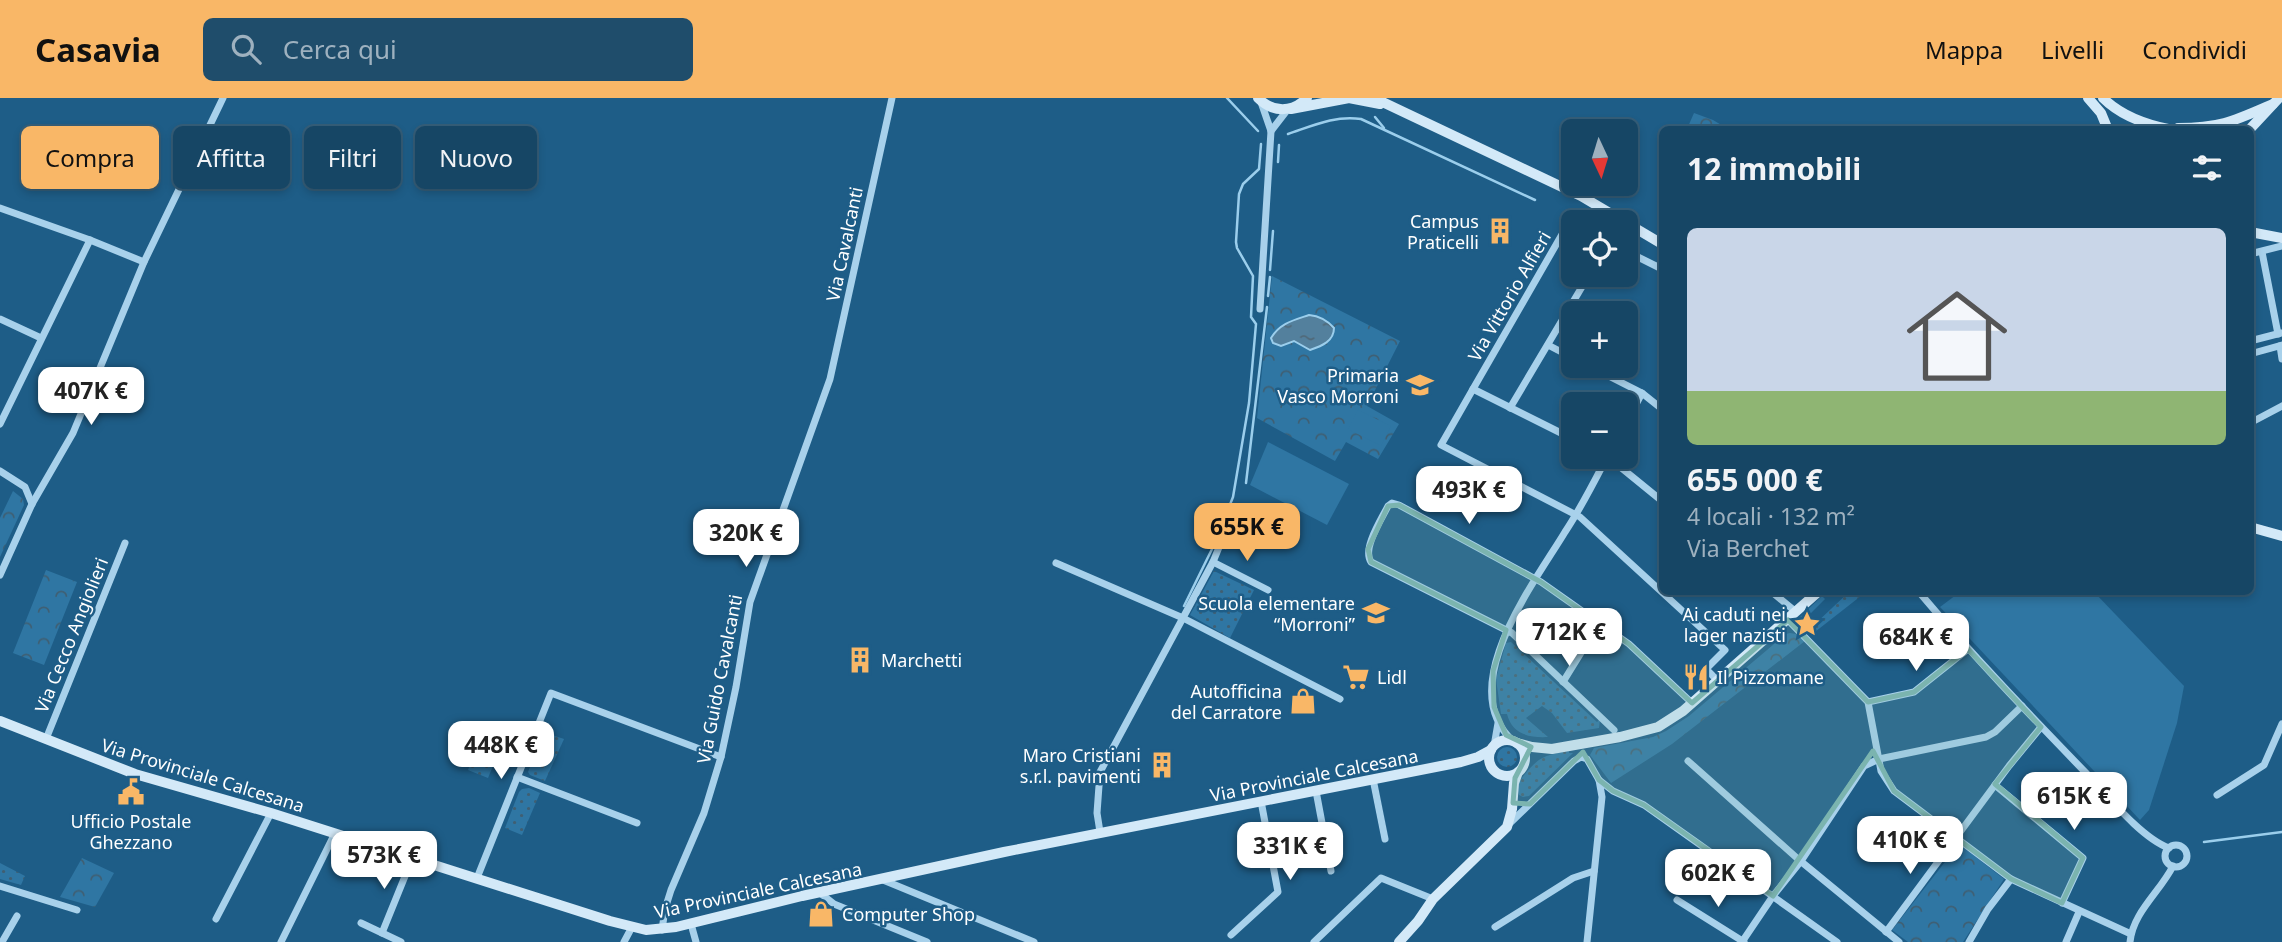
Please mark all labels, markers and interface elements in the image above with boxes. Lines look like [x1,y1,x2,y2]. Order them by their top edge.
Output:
search box [203,18,693,81]
text: Casavia [35,27,161,72]
icon: search [227,30,265,68]
text: Cerca qui [283,31,397,67]
text: Mappa [1925,33,2003,66]
text: Livelli [2041,33,2104,66]
text: Condividi [2142,33,2247,66]
north arrow [1561,119,1638,196]
map controls [1561,119,1638,469]
chip: Compra [21,126,159,189]
chip: Affitta [173,126,290,189]
chip: Filtri [304,126,401,189]
chip: Nuovo [415,126,537,189]
text: 12 immobili [1687,148,1861,189]
icon: filters [2188,149,2226,187]
street label: Via Cavalcanti [820,184,868,304]
place label: Campus Praticelli [1407,209,1479,254]
button: locate [1561,210,1638,287]
building icon: Campus Praticelli [1485,216,1515,246]
street label: Via Vittorio Alfieri [1462,227,1556,365]
icon: home [1894,273,2020,399]
button: + [1561,301,1638,378]
place label: Primaria Vasco Morroni [1277,363,1399,408]
pin: 407K € [34,368,148,427]
school or university icon: Primaria Vasco Morroni [1405,370,1435,400]
text: 407K € [54,374,128,406]
button: − [1561,392,1638,469]
text: 655 000 € [1687,459,1823,500]
pin: 493K € [1412,466,1526,526]
text: 493K € [1432,473,1506,505]
text: 4 locali · 132 m² [1687,500,1855,532]
pin: 655K € [1190,504,1304,563]
pin: 320K € [689,510,803,569]
text: 655K € [1210,510,1284,542]
text: 320K € [709,516,783,548]
text: Via Berchet [1687,532,1809,564]
street label: Via Cecco Angiolieri [29,554,113,716]
place label: Scuola elementare “Morroni” [1198,591,1356,636]
street label: Via Guido Cavalcanti [691,592,747,766]
school or university icon: Scuola elementare “Morroni” [1361,598,1391,628]
place label: Ai caduti nei lager nazisti [1683,602,1786,647]
pin: 712K € [1512,608,1626,668]
place icon: Ai caduti nei lager nazisti [1792,609,1822,639]
pin: 684K € [1859,614,1973,673]
text: 712K € [1532,615,1606,647]
text: 684K € [1879,620,1953,652]
building icon: Marchetti [845,645,875,675]
place label: Marchetti [881,648,962,672]
supermarket icon: Lidl [1341,662,1371,692]
restaurant icon: Il Pizzomane [1681,662,1711,692]
place label: Lidl [1377,665,1407,689]
place label: Il Pizzomane [1717,665,1824,689]
place label: Autofficina del Carratore [1171,679,1282,724]
shop icon: Autofficina del Carratore [1288,686,1318,716]
pin: 448K € [444,722,558,781]
text: 448K € [464,728,538,760]
street label: Via Provinciale Calcesana [98,733,308,817]
place label: Maro Cristiani s.r.l. pavimenti [1020,743,1141,788]
street label: Via Provinciale Calcesana [1208,743,1420,807]
building icon: Maro Cristiani s.r.l. pavimenti [1147,750,1177,780]
pin: 615K € [2017,772,2131,832]
public building icon: Ufficio Postale Ghezzano [116,777,146,807]
text: 615K € [2037,779,2111,811]
place label: Ufficio Postale Ghezzano [71,809,191,854]
pin: 410K € [1853,816,1967,876]
pin: 331K € [1233,822,1347,882]
text: 410K € [1873,823,1947,855]
text: 331K € [1253,829,1327,861]
pin: 573K € [327,832,441,891]
text: 573K € [347,838,421,870]
pin: 602K € [1661,850,1775,909]
street label: Via Provinciale Calcesana [652,856,864,924]
text: 602K € [1681,856,1755,888]
shop icon: Computer Shop [806,899,836,929]
place label: Computer Shop [842,902,975,926]

